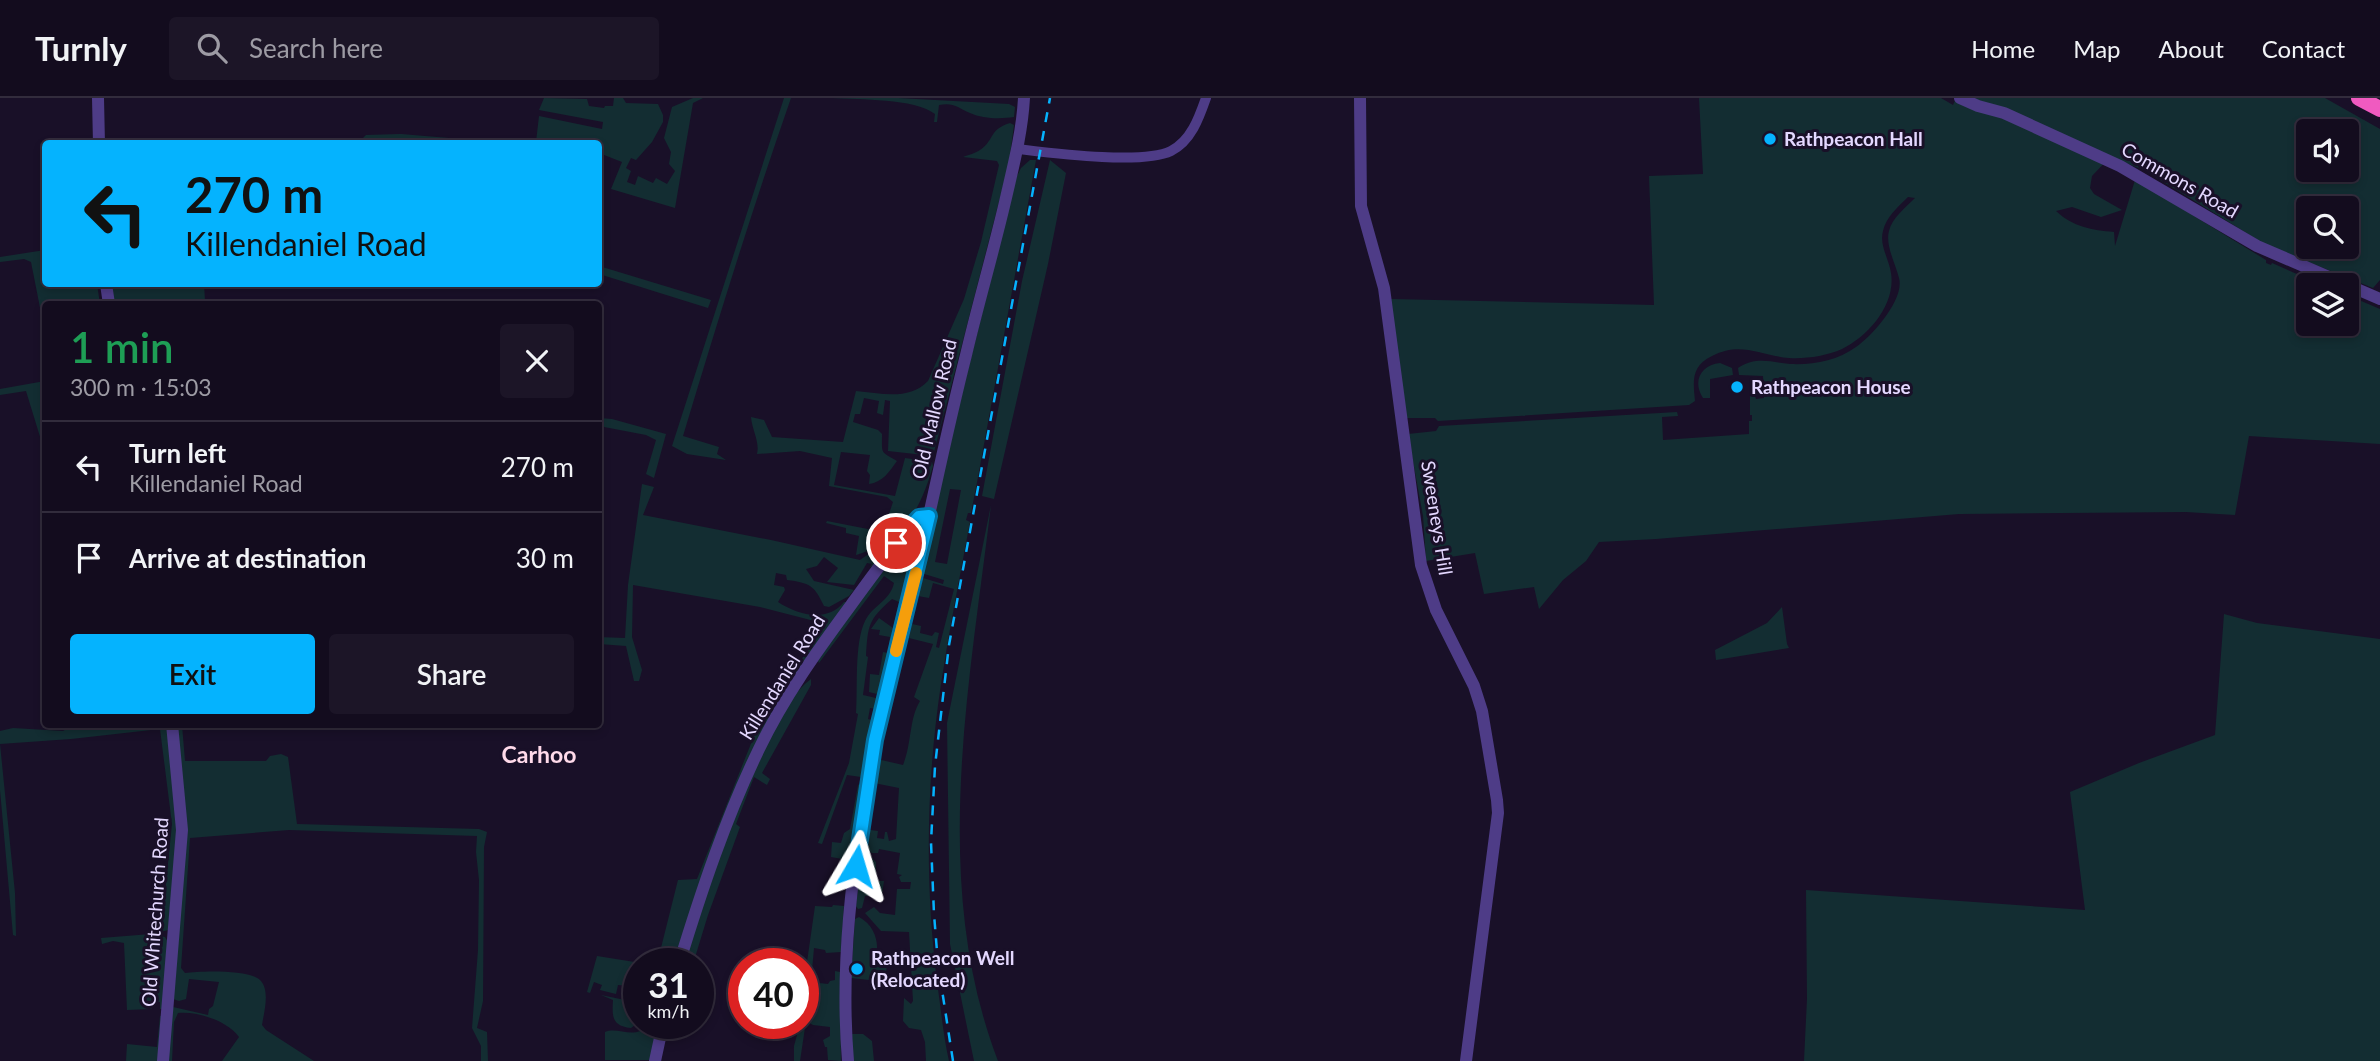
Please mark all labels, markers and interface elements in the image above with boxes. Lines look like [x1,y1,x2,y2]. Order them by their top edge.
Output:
search box [169,17,659,80]
text: Turnly [35,28,127,68]
icon: search [193,29,231,67]
text: Search here [249,32,383,64]
text: Home [1971,34,2035,63]
text: Map [2073,34,2121,63]
text: About [2159,34,2224,63]
text: Contact [2262,34,2345,63]
map controls [2296,119,2359,336]
button: sound [2296,119,2359,182]
place label: Rathpeacon Hall [1784,127,1923,150]
marker: Rathpeacon Hall [1762,131,1778,147]
street label: Commons Road [2118,137,2243,222]
text: 270 m [185,165,323,223]
icon: left [70,168,161,259]
button: search [2296,196,2359,259]
text: Killendaniel Road [185,224,427,263]
button: layers [2296,273,2359,336]
text: 1 min [70,322,174,372]
button: close [500,324,574,398]
street label: Old Mallow Road [906,337,961,481]
text: 300 m · 15:03 [70,373,212,401]
place label: Rathpeacon House [1751,375,1911,398]
marker: Rathpeacon House [1729,379,1745,395]
text: Turn left [129,437,226,469]
icon: left [70,448,108,486]
text: 270 m [501,451,574,483]
street label: Sweeneys Hill [1417,459,1458,577]
text: Killendaniel Road [129,469,303,497]
pin [866,513,926,573]
icon: arrive [877,524,915,562]
icon: arrive [70,539,108,577]
text: Arrive at destination [129,542,366,574]
text: 30 m [516,542,574,574]
street label: Killendaniel Road [734,610,829,744]
button: Exit [70,634,315,714]
button: Share [329,634,574,714]
district label: Carhoo [502,740,576,768]
street label: Old Whitechurch Road [136,817,173,1007]
position arrow [819,829,893,903]
place label: Rathpeacon Well (Relocated) [871,946,1014,991]
speed limit sign: 40 [728,948,819,1039]
marker: Rathpeacon Well (Relocated) [849,961,865,977]
text: 31 [648,963,689,1005]
text: km/h [647,1000,690,1022]

